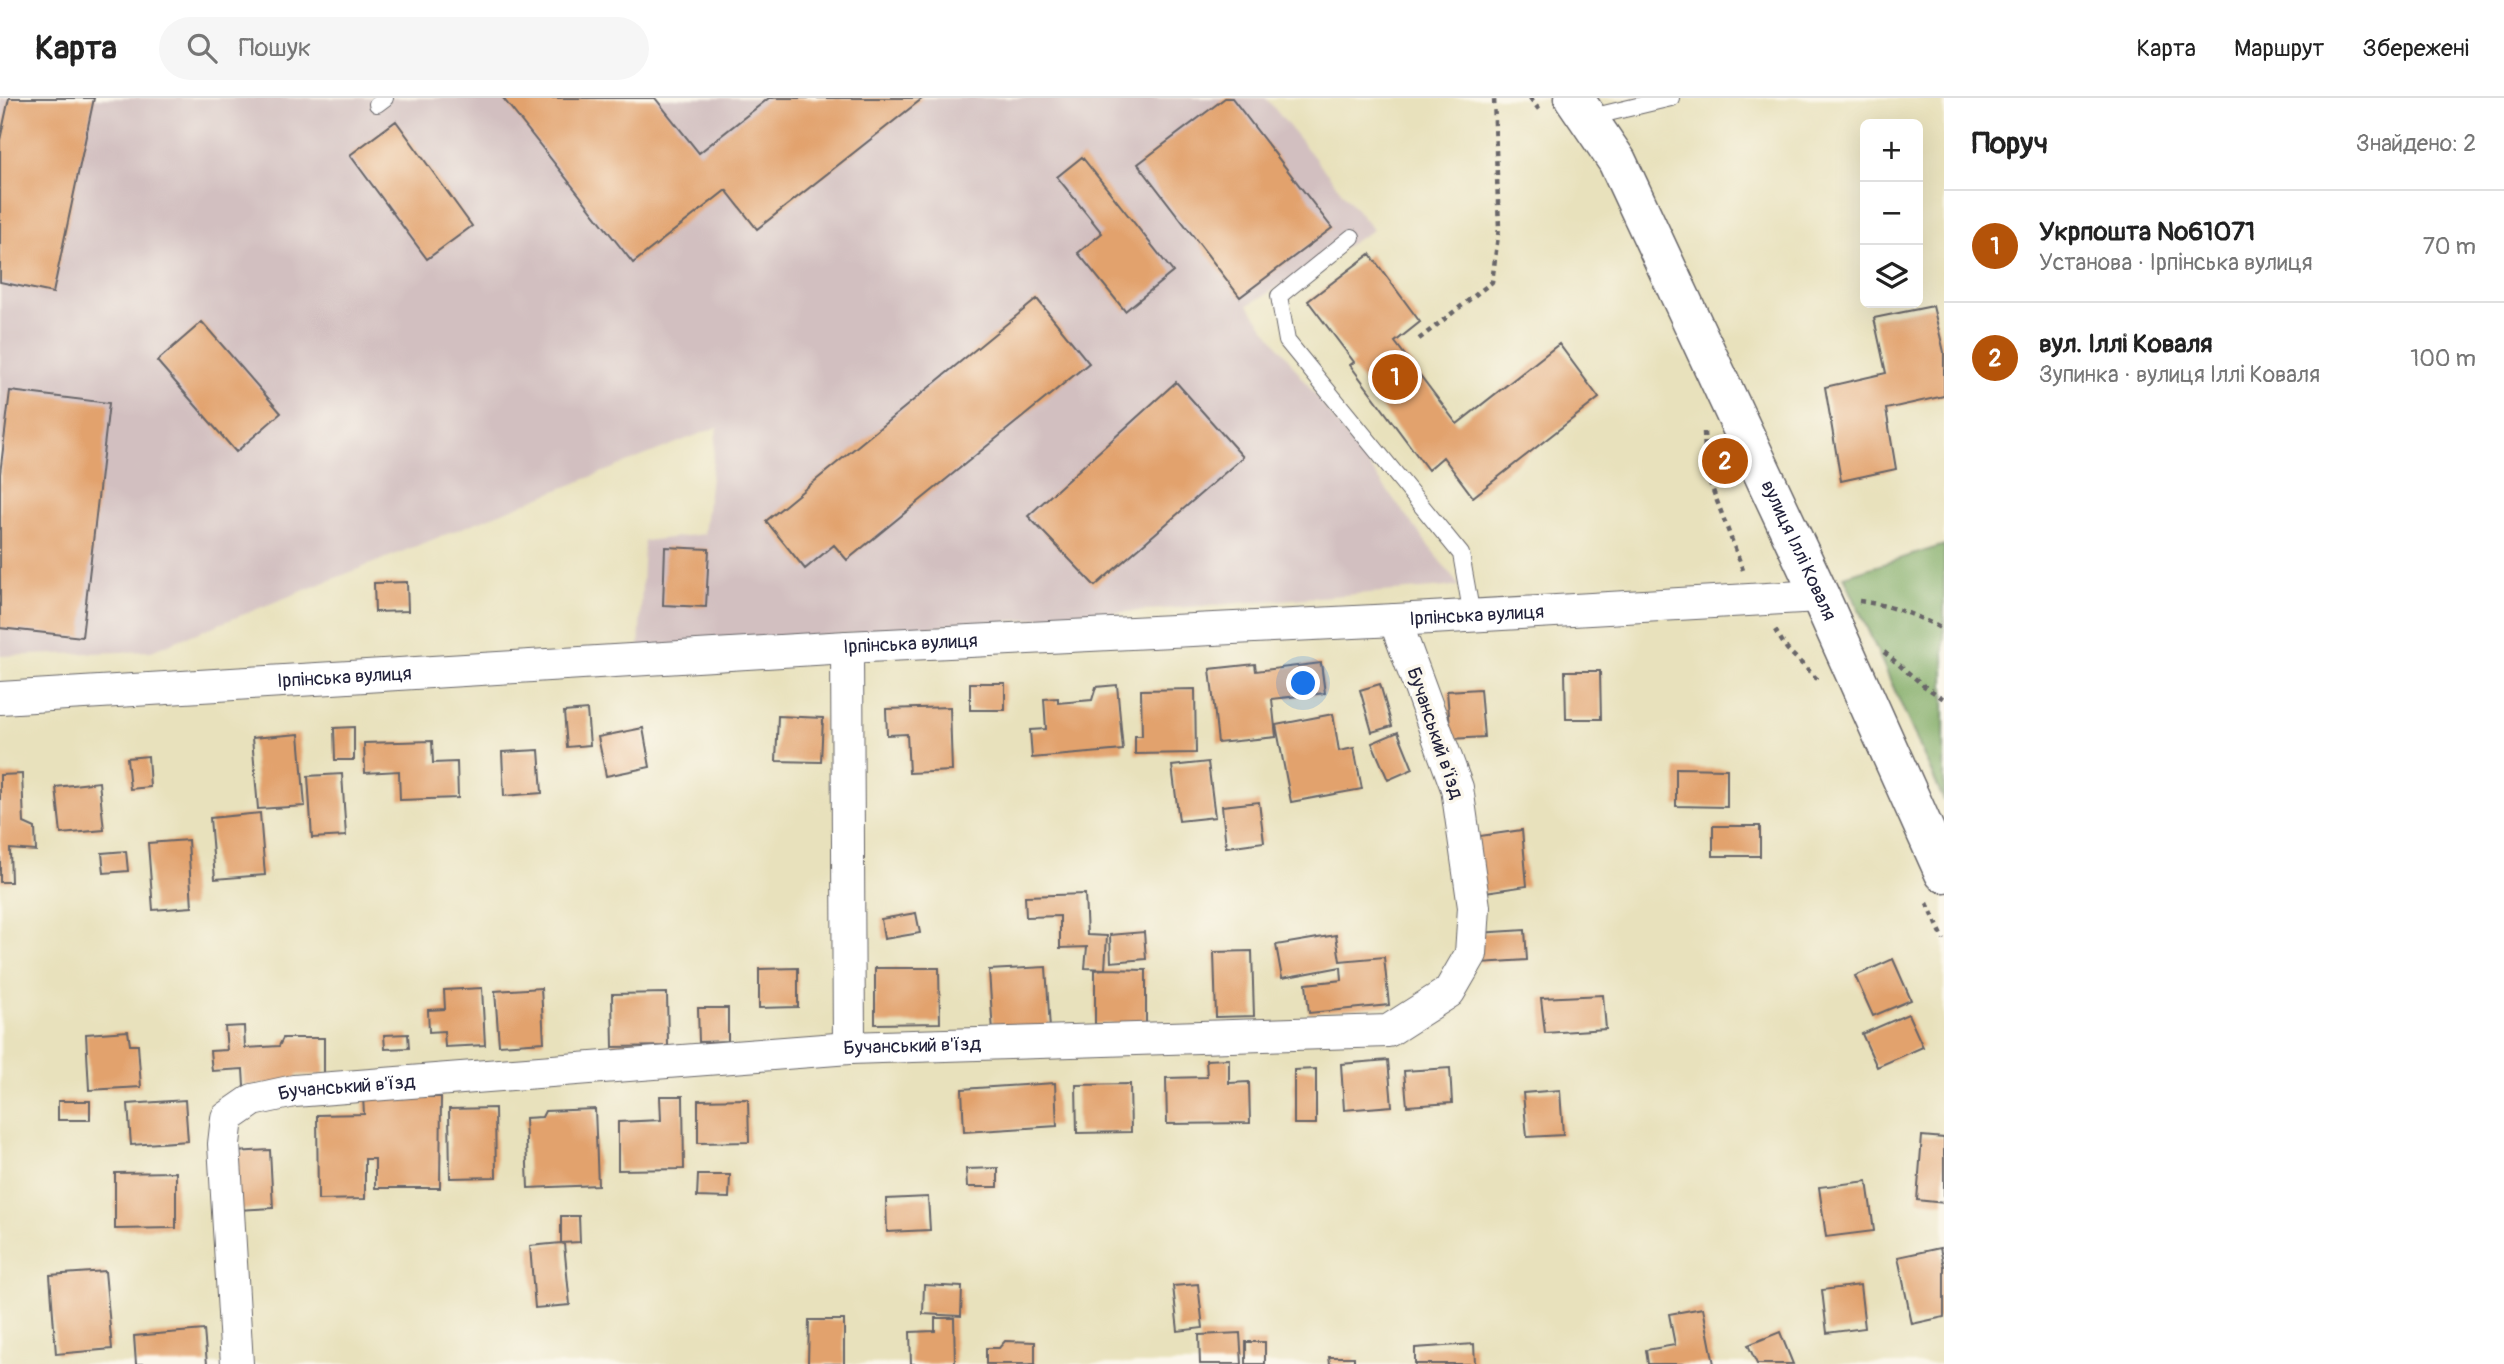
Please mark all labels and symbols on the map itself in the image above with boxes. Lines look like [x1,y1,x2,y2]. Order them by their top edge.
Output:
pin: 1 [1372,351,1418,403]
pin: 2 [1702,435,1748,487]
street label: вулиця Іллі Коваля [1756,476,1841,624]
street label: Ірпінська вулиця [1409,600,1545,631]
street label: Ірпінська вулиця [842,629,978,659]
street label: Ірпінська вулиця [276,661,412,693]
street label: Бучанський в'їзд [1401,664,1469,802]
your location [1286,666,1320,700]
street label: Бучанський в'їзд [843,1032,982,1060]
street label: Бучанський в'їзд [276,1070,417,1106]

